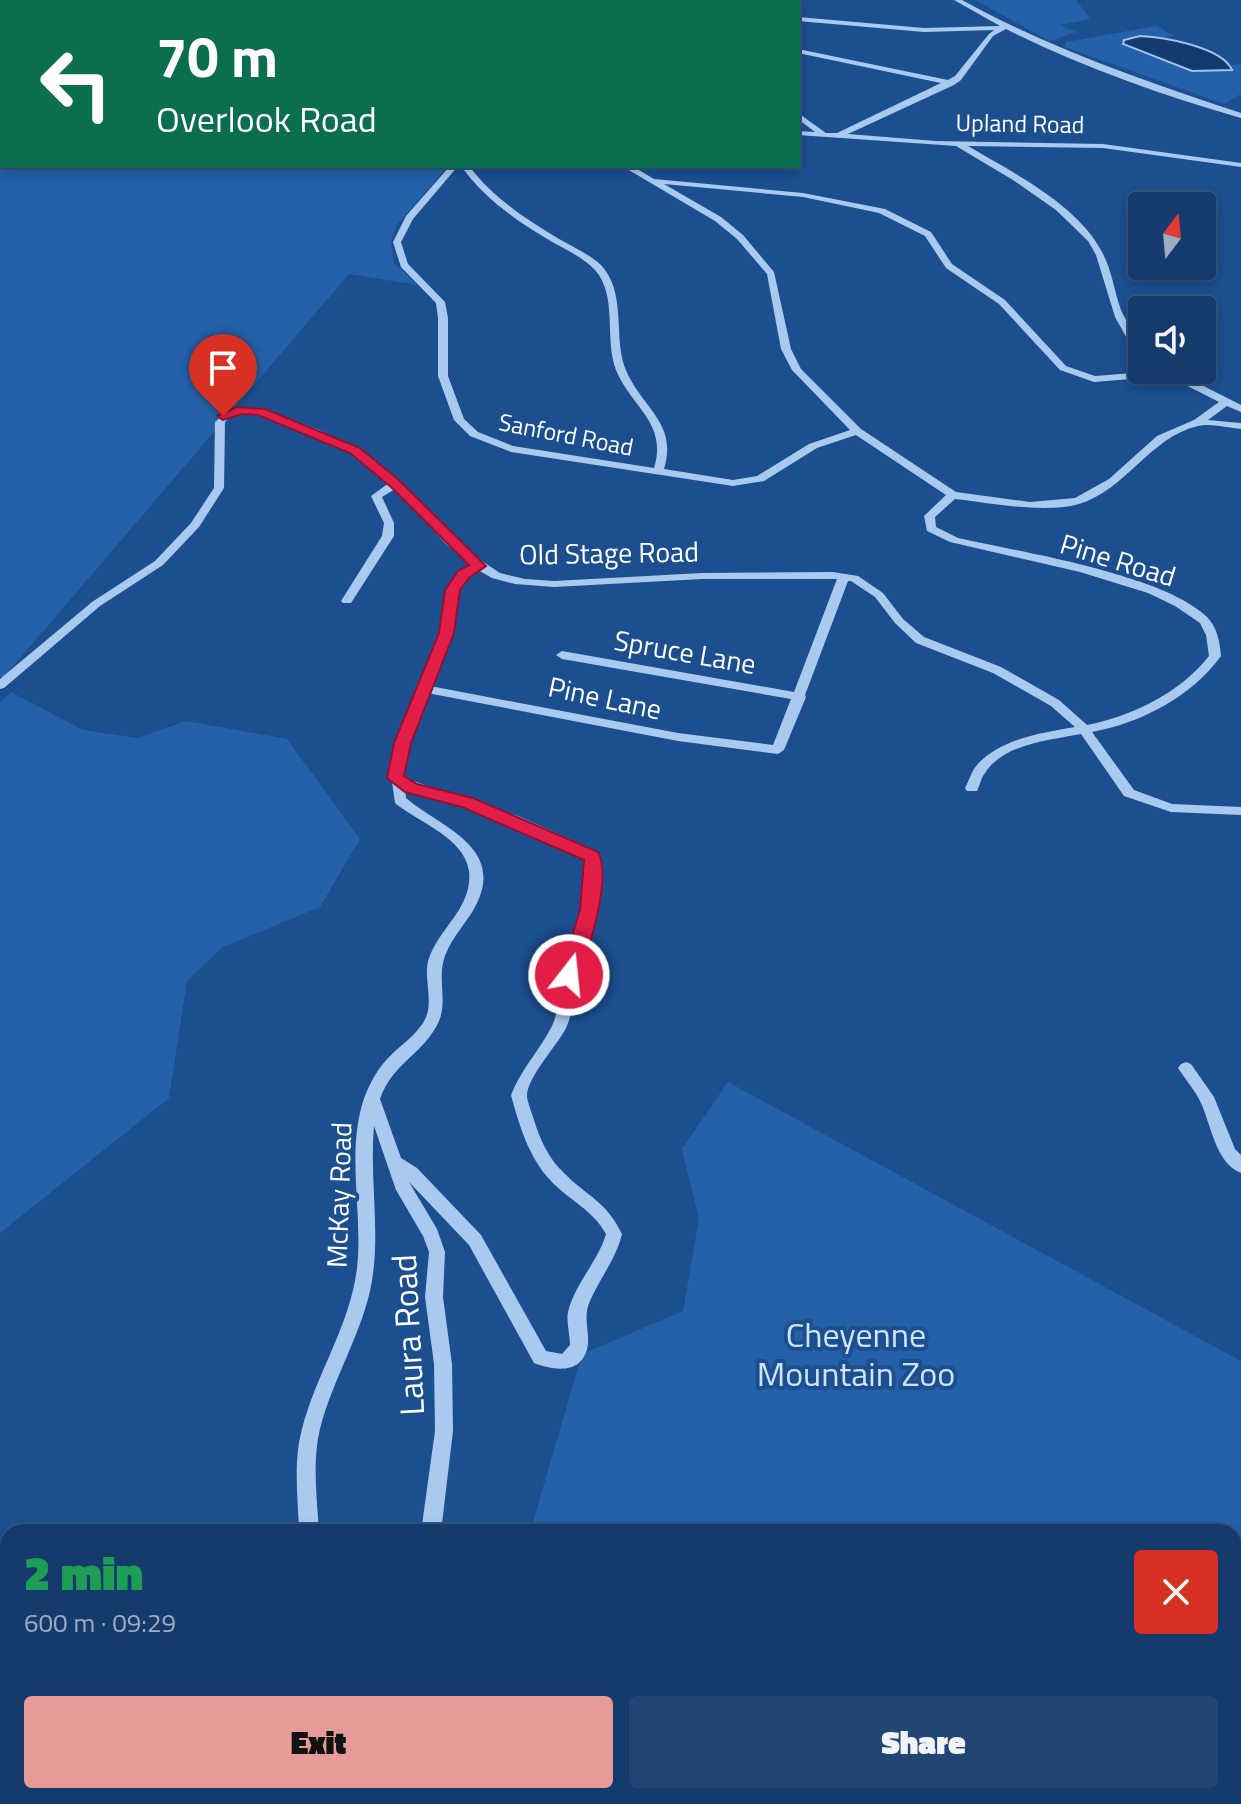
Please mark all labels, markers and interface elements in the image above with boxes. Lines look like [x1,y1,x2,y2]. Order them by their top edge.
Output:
text: 70 m [156,14,278,99]
icon: left [24,32,128,136]
text: Overlook Road [156,91,377,146]
street label: Upland Road [955,104,1085,142]
north arrow [1128,192,1216,280]
map controls [1128,192,1216,384]
button: sound [1128,296,1216,384]
pin [189,334,257,416]
icon: arrive [201,346,245,390]
street label: Sanford Road [496,403,636,465]
street label: Pine Road [1055,522,1181,597]
street label: Old Stage Road [519,529,699,576]
street label: Spruce Lane [611,618,759,685]
street label: Pine Lane [545,665,666,730]
position arrow [527,933,611,1017]
street label: McKay Road [314,1121,363,1269]
street label: Laura Road [377,1253,437,1417]
park label: Cheyenne Mountain Zoo [757,1308,955,1399]
text: 2 min [24,1536,143,1609]
button: close [1134,1550,1218,1634]
text: 600 m · 09:29 [24,1603,176,1642]
button: Exit [24,1696,613,1788]
button: Share [629,1696,1218,1788]

